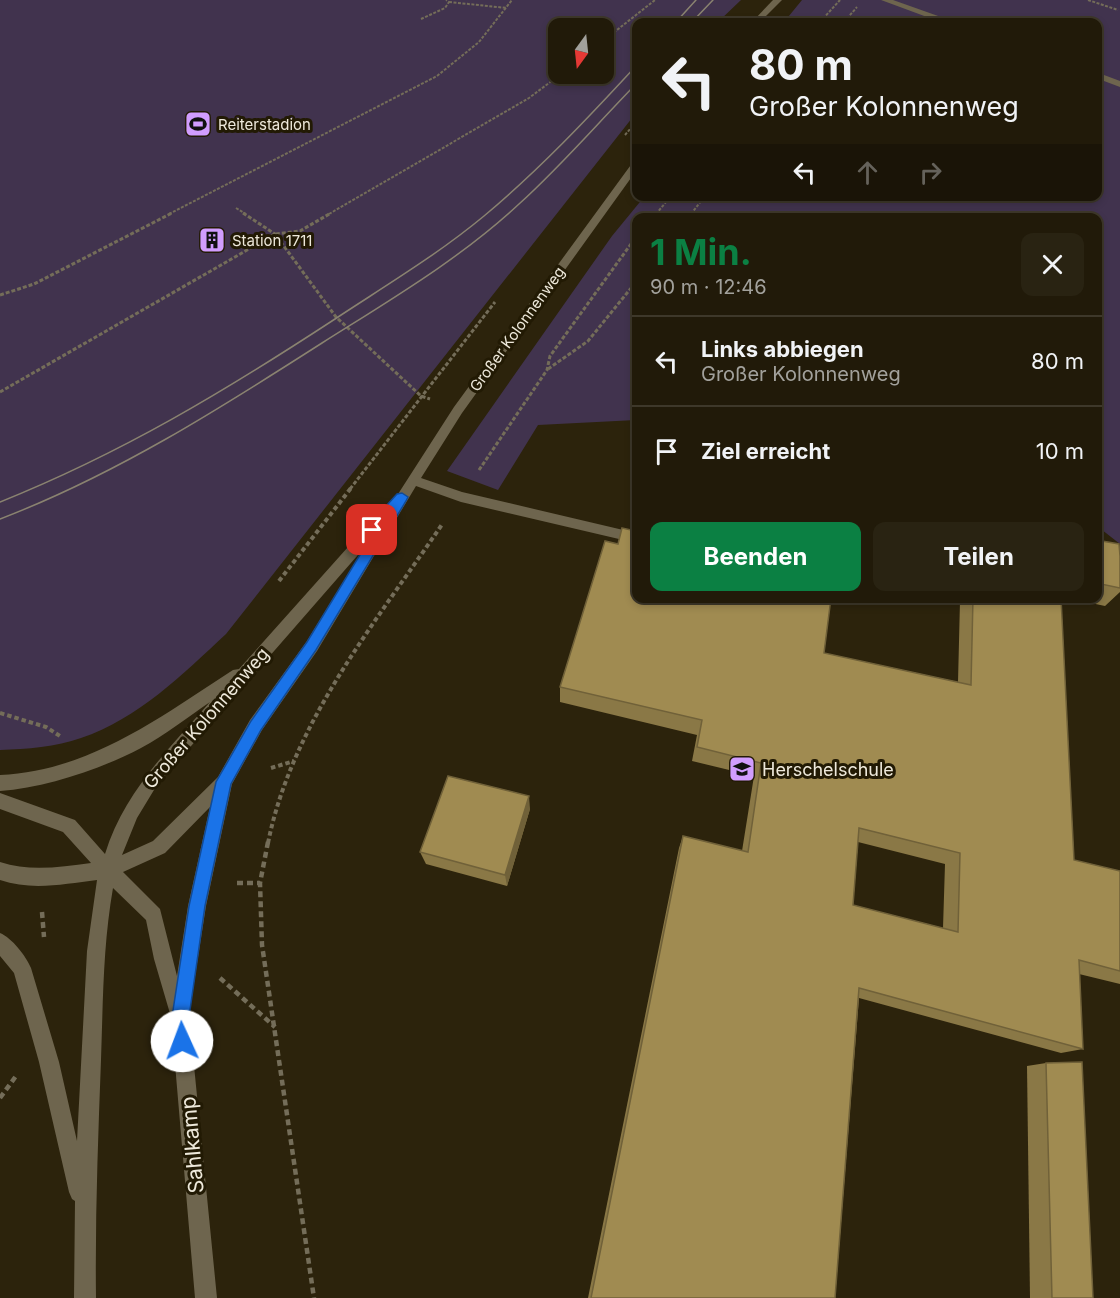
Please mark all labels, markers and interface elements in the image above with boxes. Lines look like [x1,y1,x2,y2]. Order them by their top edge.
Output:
north arrow [548,18,614,84]
map controls [548,18,614,84]
text: 80 m [749,39,853,90]
icon: left [650,42,728,120]
text: Großer Kolonnenweg [749,90,1019,123]
sports icon: Reiterstadion [183,109,213,139]
place label: Reiterstadion [218,115,311,134]
icon: left [788,156,821,189]
icon: ahead [851,156,884,189]
icon: right [914,156,947,189]
building icon: Station 1711 [197,225,227,255]
text: 1 Min. [650,230,752,274]
place label: Station 1711 [232,231,312,250]
button: close [1021,233,1084,296]
street label: Großer Kolonnenweg [465,263,569,395]
text: 90 m · 12:46 [650,275,767,299]
text: Links abbiegen [701,336,864,362]
icon: left [650,345,683,378]
text: 80 m [1031,348,1084,374]
text: Großer Kolonnenweg [701,362,901,386]
icon: arrive [650,435,683,468]
text: Ziel erreicht [701,438,830,464]
text: 10 m [1036,438,1084,464]
pin [346,504,397,555]
icon: arrive [355,513,388,546]
button: Beenden [650,522,861,591]
button: Teilen [873,522,1084,591]
street label: Großer Kolonnenweg [139,643,273,793]
school or university icon: Herschelschule [727,754,757,784]
place label: Herschelschule [762,759,894,780]
position arrow [150,1009,214,1073]
street label: Sahlkamp [175,1095,209,1195]

